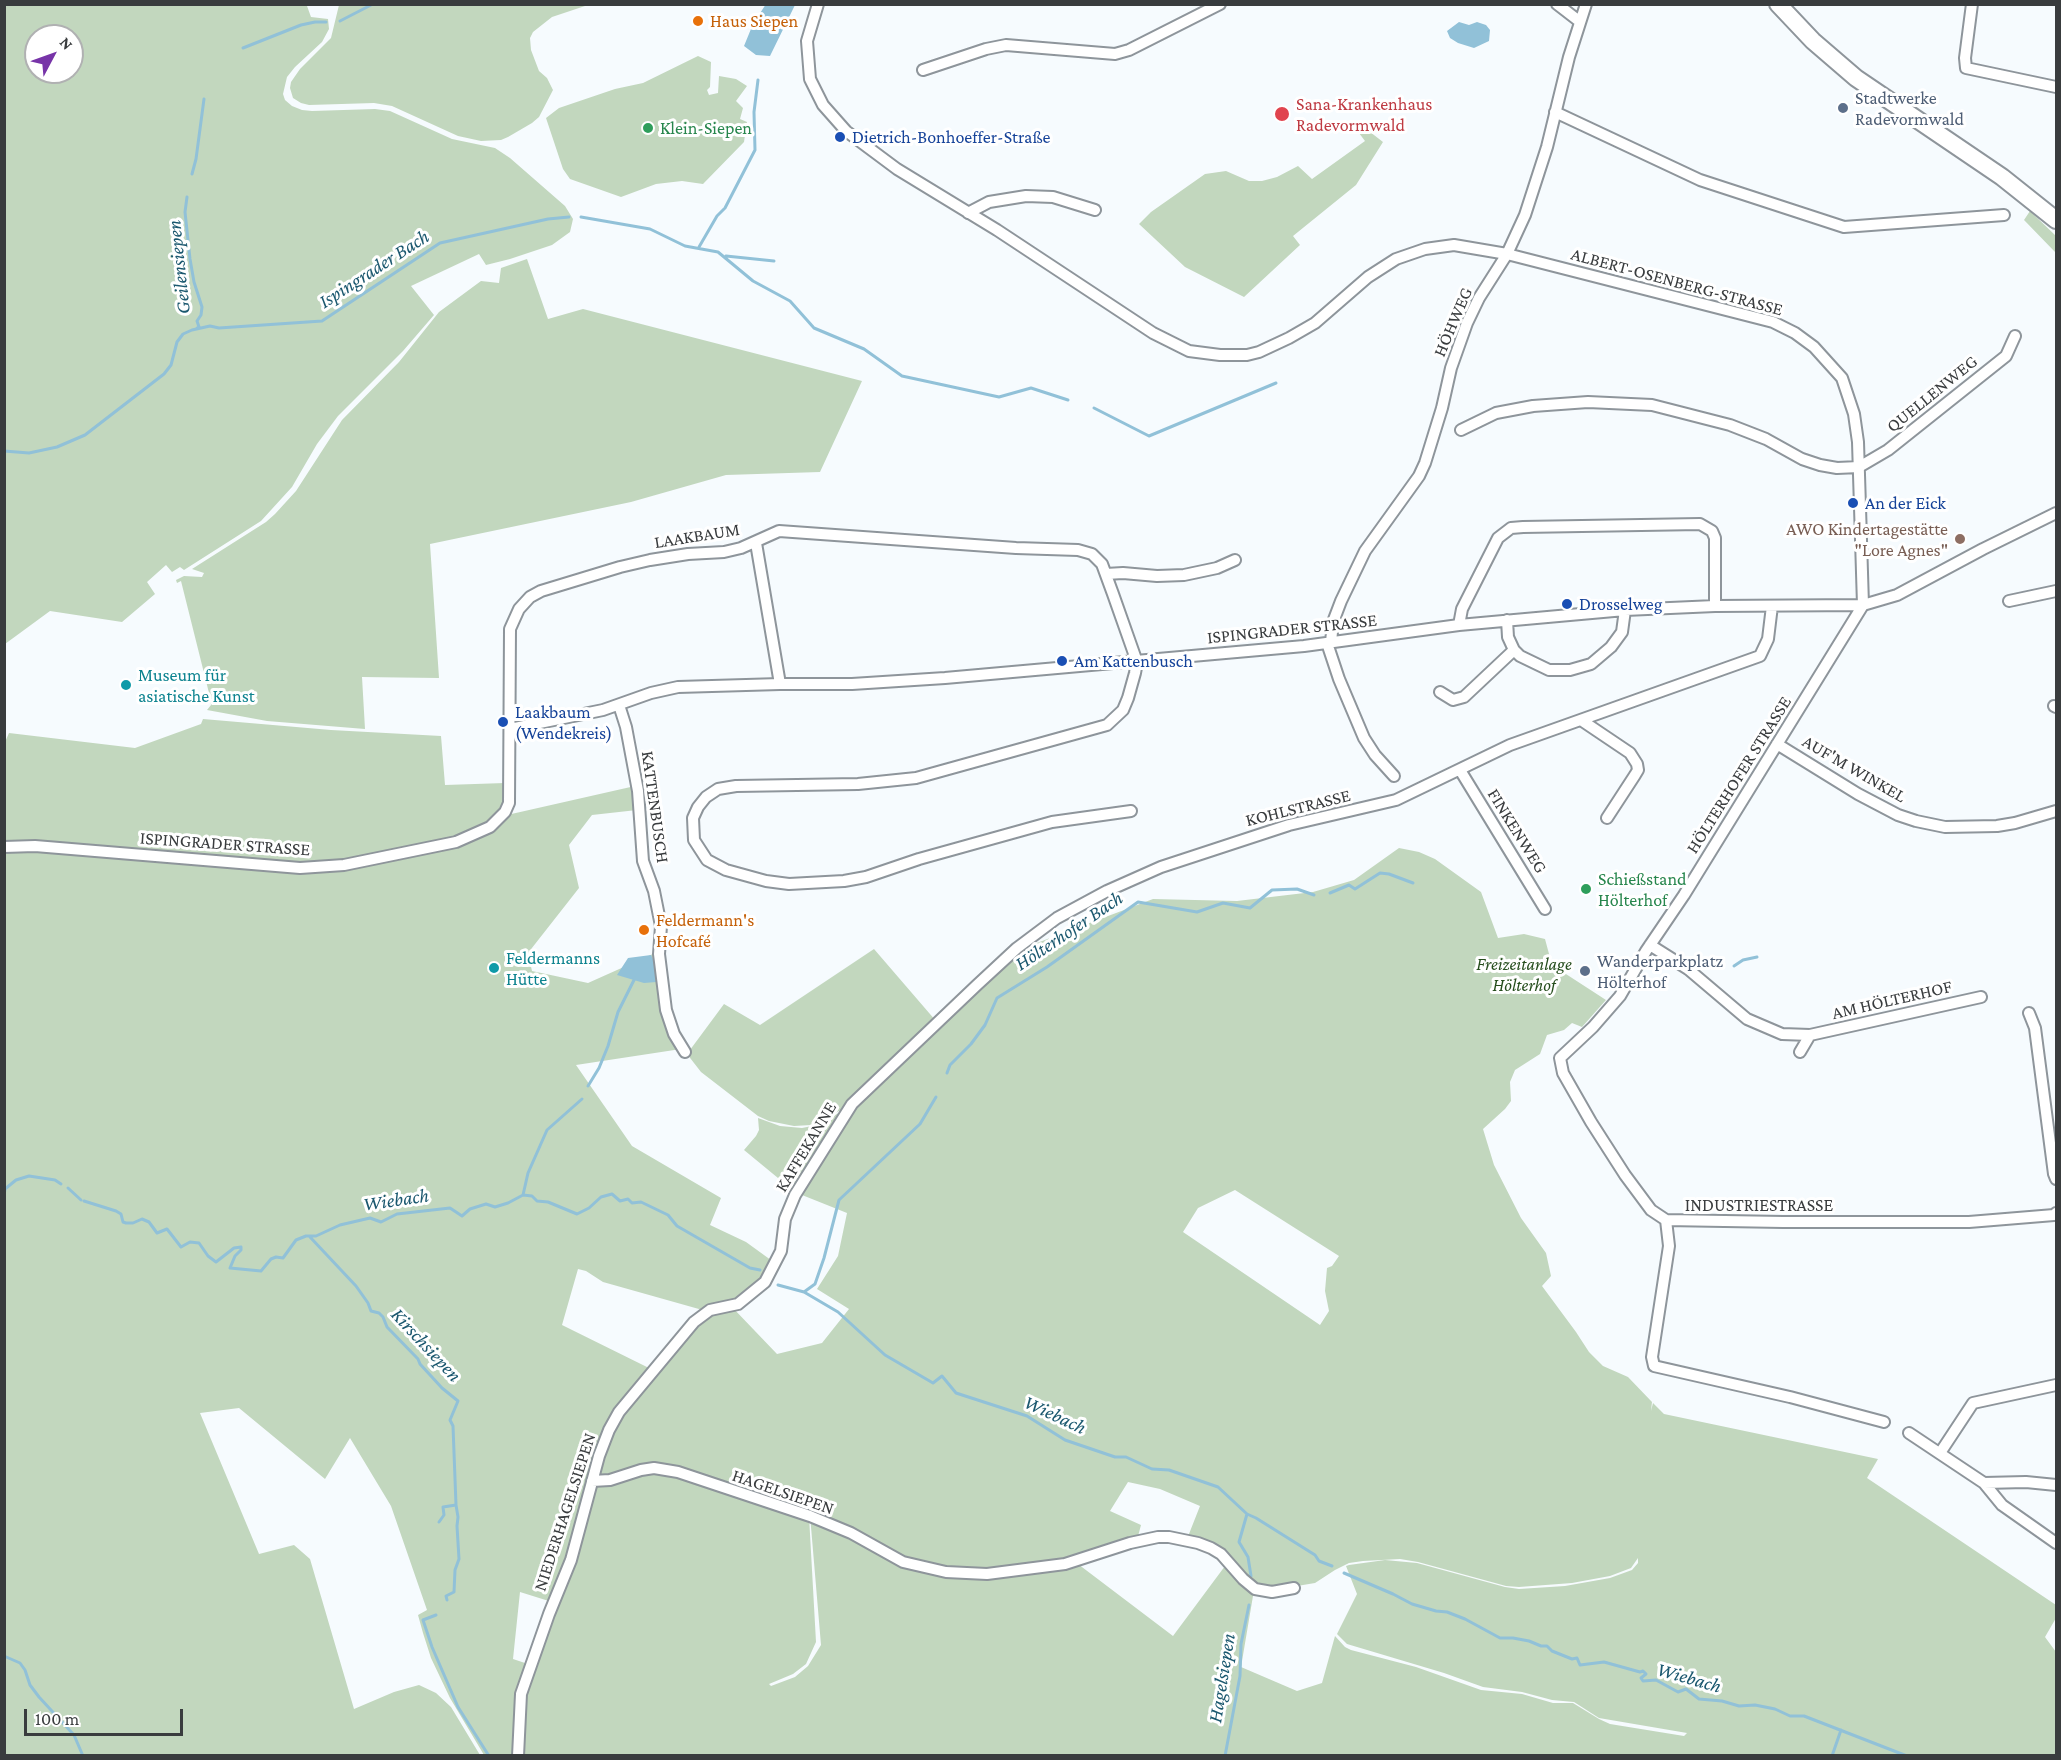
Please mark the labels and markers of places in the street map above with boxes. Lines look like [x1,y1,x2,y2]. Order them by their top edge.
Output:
place label: Haus Siepen [710,10,798,32]
marker: Haus Siepen [691,14,705,28]
place label: Stadtwerke Radevormwald [1855,87,1964,130]
place label: Sana-Krankenhaus Radevormwald [1296,93,1432,136]
marker: Stadtwerke Radevormwald [1836,101,1850,115]
marker: Sana-Krankenhaus Radevormwald [1273,105,1291,123]
place label: Klein-Siepen [660,117,752,139]
marker: Klein-Siepen [641,121,655,135]
place label: Dietrich-Bonhoeffer-Straße [852,126,1050,148]
marker: Dietrich-Bonhoeffer-Straße [833,130,847,144]
place label: An der Eick [1865,492,1946,514]
marker: An der Eick [1846,496,1860,510]
place label: AWO Kindertagestätte "Lore Agnes" [1786,518,1948,560]
marker: AWO Kindertagestätte "Lore Agnes" [1953,532,1967,546]
place label: Drosselweg [1579,593,1662,615]
marker: Drosselweg [1560,597,1574,611]
place label: Am Kattenbusch [1074,650,1193,672]
marker: Am Kattenbusch [1055,654,1069,668]
place label: Museum für asiatische Kunst [138,664,255,706]
marker: Museum für asiatische Kunst [119,678,133,692]
place label: Laakbaum (Wendekreis) [515,701,612,744]
marker: Laakbaum (Wendekreis) [496,715,510,729]
place label: Schießstand Hölterhof [1598,868,1687,910]
marker: Schießstand Hölterhof [1579,882,1593,896]
place label: Feldermann's Hofcafé [656,909,754,952]
marker: Feldermann's Hofcafé [637,923,651,937]
place label: Feldermanns Hütte [506,947,600,990]
place label: Wanderparkplatz Hölterhof [1597,950,1723,992]
marker: Feldermanns Hütte [487,961,501,975]
marker: Wanderparkplatz Hölterhof [1578,964,1592,978]

